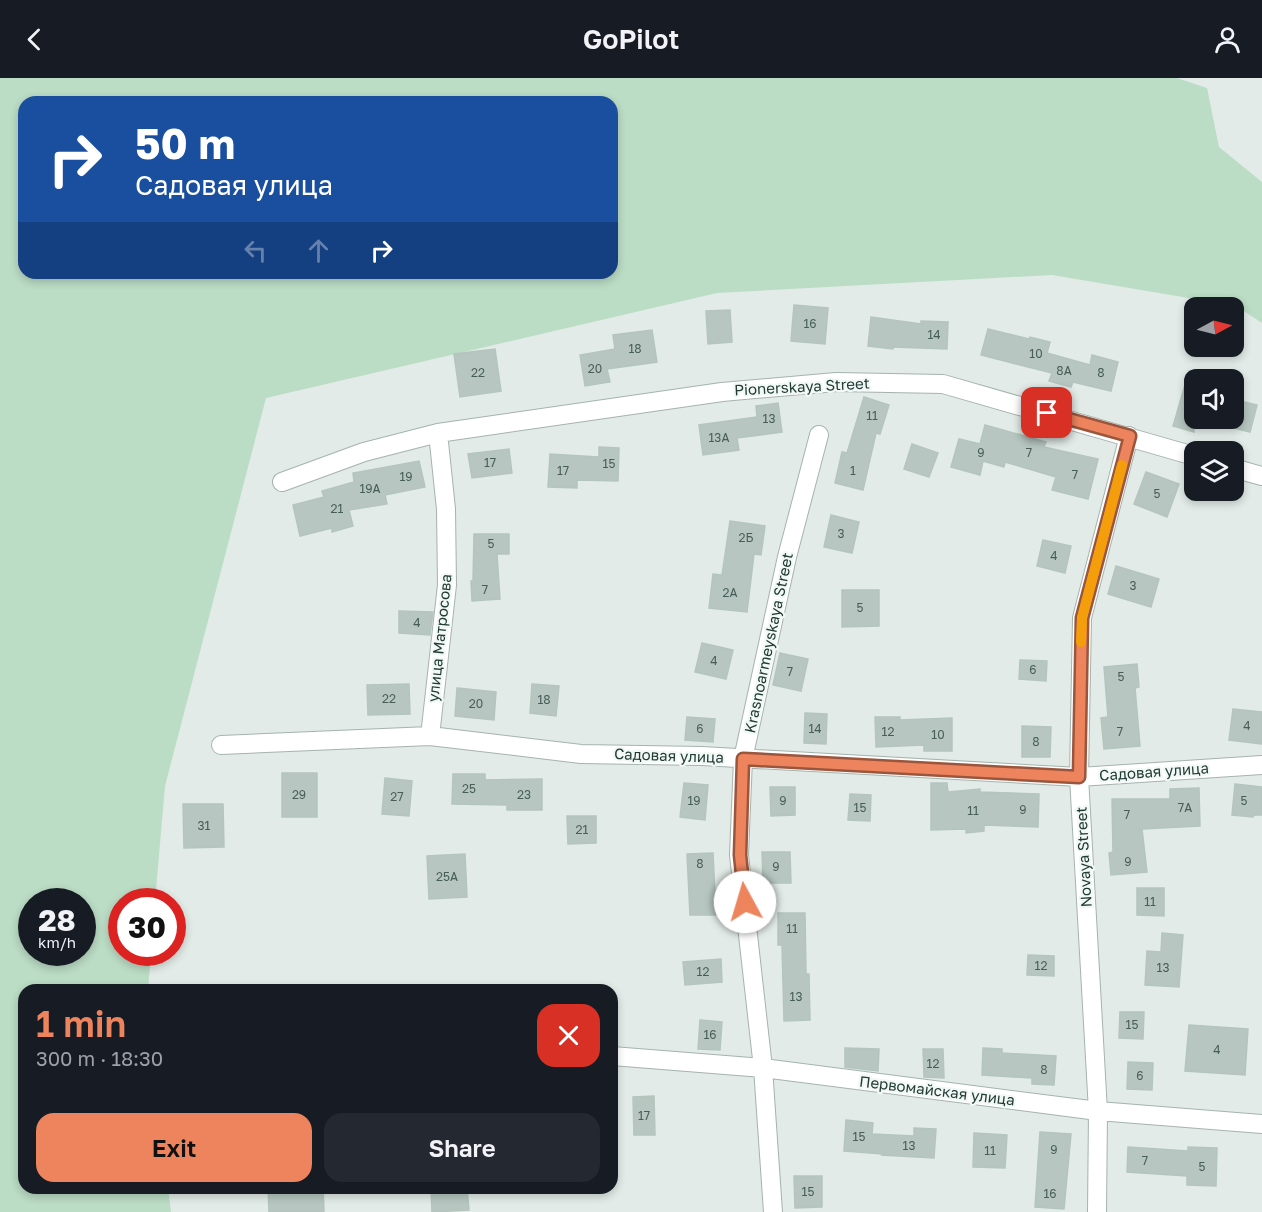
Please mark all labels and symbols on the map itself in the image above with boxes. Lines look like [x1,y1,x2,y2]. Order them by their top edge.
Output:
north arrow [1184,297,1244,357]
house number: 16 [803,316,817,331]
house number: 14 [927,327,941,342]
house number: 18 [628,341,642,356]
house number: 10 [1029,346,1043,361]
house number: 20 [588,361,602,376]
house number: 8А [1056,363,1072,378]
house number: 22 [471,365,485,380]
house number: 8 [1097,365,1105,380]
street label: Pionerskaya Street [734,373,870,399]
pin [1021,387,1072,438]
house number: 11 [866,408,878,423]
house number: 13 [763,411,775,426]
house number: 13А [709,430,729,445]
house number: 9 [977,445,985,460]
house number: 7 [1026,445,1032,460]
house number: 17 [484,455,496,470]
house number: 15 [603,456,615,471]
house number: 17 [557,463,569,478]
house number: 1 [850,463,856,478]
house number: 7 [1072,467,1078,482]
house number: 19 [399,469,413,484]
house number: 19А [359,481,381,496]
house number: 5 [1154,486,1161,501]
house number: 21 [331,501,344,516]
house number: 3 [837,526,845,541]
house number: 2Б [739,530,753,545]
house number: 5 [488,536,495,551]
house number: 4 [1050,548,1058,563]
street label: Krasnoarmeyskaya Street [740,551,796,735]
street label: улица Матросова [423,573,455,703]
house number: 3 [1129,578,1137,593]
house number: 7 [482,582,488,597]
house number: 2А [722,585,738,600]
house number: 5 [857,600,864,615]
house number: 4 [413,615,421,630]
house number: 4 [710,653,718,668]
house number: 6 [1029,662,1037,677]
house number: 7 [787,664,793,679]
house number: 5 [1118,669,1125,684]
house number: 22 [382,691,396,706]
house number: 18 [537,692,551,707]
house number: 20 [469,696,483,711]
house number: 4 [1243,718,1251,733]
house number: 6 [696,721,704,736]
house number: 14 [808,721,822,736]
house number: 12 [882,724,894,739]
house number: 7 [1117,724,1123,739]
house number: 10 [931,727,945,742]
house number: 8 [1032,734,1040,749]
street label: Садовая улица [614,744,724,766]
street label: Садовая улица [1098,758,1209,784]
house number: 25 [462,781,476,796]
house number: 29 [292,787,306,802]
house number: 23 [517,787,531,802]
house number: 27 [390,789,404,804]
house number: 19 [687,793,701,808]
house number: 9 [779,793,787,808]
house number: 5 [1241,793,1248,808]
house number: 15 [854,800,866,815]
house number: 7А [1178,800,1192,815]
house number: 9 [1019,802,1027,817]
house number: 11 [967,803,979,818]
street label: Novaya Street [1071,806,1095,908]
house number: 7 [1124,807,1130,822]
house number: 31 [198,818,211,833]
house number: 21 [576,822,589,837]
house number: 9 [1124,854,1132,869]
house number: 8 [696,856,704,871]
house number: 9 [772,859,780,874]
house number: 25А [436,869,458,884]
position arrow [713,870,777,934]
speed limit sign: 30 [108,888,186,966]
house number: 11 [1144,894,1156,909]
house number: 11 [786,921,798,936]
house number: 12 [1035,958,1047,973]
house number: 13 [1157,960,1169,975]
house number: 12 [697,964,709,979]
house number: 13 [790,989,802,1004]
house number: 15 [1126,1017,1138,1032]
house number: 16 [703,1027,717,1042]
house number: 4 [1213,1042,1221,1057]
house number: 12 [927,1056,939,1071]
house number: 8 [1040,1062,1048,1077]
house number: 6 [1136,1068,1144,1083]
street label: Первомайская улица [858,1072,1016,1108]
house number: 17 [638,1108,650,1123]
house number: 15 [853,1129,865,1144]
house number: 13 [903,1138,915,1153]
house number: 9 [1050,1142,1058,1157]
house number: 11 [984,1143,996,1158]
house number: 7 [1142,1153,1148,1168]
house number: 5 [1199,1159,1206,1174]
house number: 15 [802,1184,814,1199]
house number: 16 [1043,1186,1057,1201]

